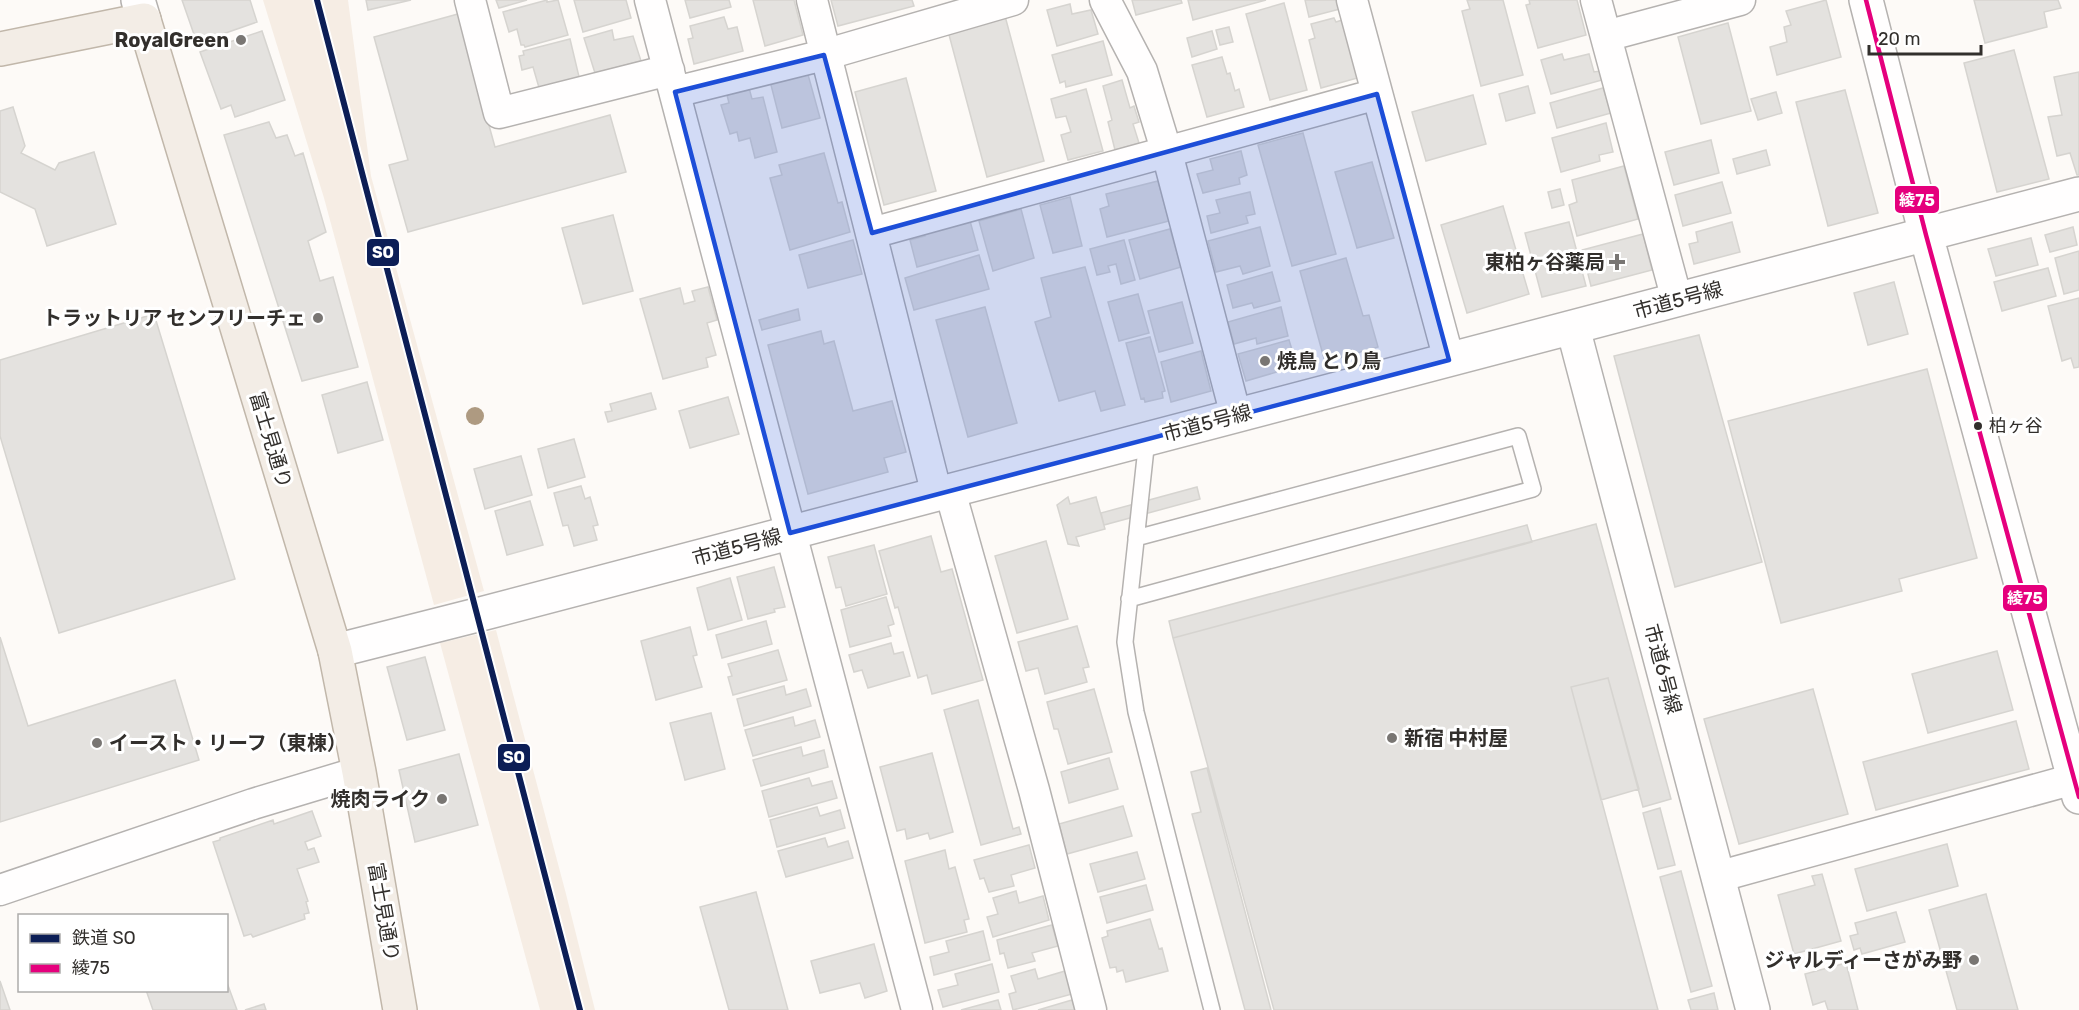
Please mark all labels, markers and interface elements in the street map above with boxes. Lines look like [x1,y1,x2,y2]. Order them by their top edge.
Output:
scale bar [1869,18,1982,56]
place label: RoyalGreen [115,28,229,52]
text: 20 m [1878,28,1920,50]
marker: RoyalGreen [234,33,248,47]
line badge: 綾75 [1894,185,1940,214]
text: 綾75 [1899,191,1935,210]
line badge: SO [366,238,400,267]
text: SO [372,243,394,262]
place label: 東柏ヶ谷薬局 [1485,250,1605,274]
marker: 東柏ヶ谷薬局 [1610,255,1624,269]
street label: 市道5号線 [1631,277,1725,323]
place label: トラットリア センフリーチェ [42,306,306,330]
marker: トラットリア センフリーチェ [311,311,325,325]
place label: 焼鳥 とり鳥 [1277,349,1381,373]
marker: 焼鳥 とり鳥 [1258,354,1272,368]
street label: 富士見通り [245,389,297,491]
street label: 市道5号線 [1160,400,1254,446]
place label: 柏ヶ谷 [1989,415,2043,437]
marker: 柏ヶ谷 [1972,420,1984,432]
street label: 市道5号線 [690,524,784,570]
line badge: 綾75 [2002,584,2048,612]
text: 綾75 [2007,589,2043,608]
street label: 市道6号線 [1639,621,1687,717]
place label: 新宿 中村屋 [1404,726,1508,750]
place label: イースト・リーフ（東棟） [109,731,347,755]
marker: 新宿 中村屋 [1385,731,1399,745]
marker: イースト・リーフ（東棟） [90,736,104,750]
line badge: SO [497,743,531,772]
text: SO [503,748,525,767]
place label: 焼肉ライク [330,787,430,811]
marker: 焼肉ライク [435,792,449,806]
street label: 富士見通り [363,861,405,963]
legend [18,914,228,992]
text: 鉄道 SO [72,927,136,949]
place label: ジャルディーさがみ野 [1764,948,1962,972]
marker: ジャルディーさがみ野 [1967,953,1981,967]
text: 綾75 [72,957,110,979]

